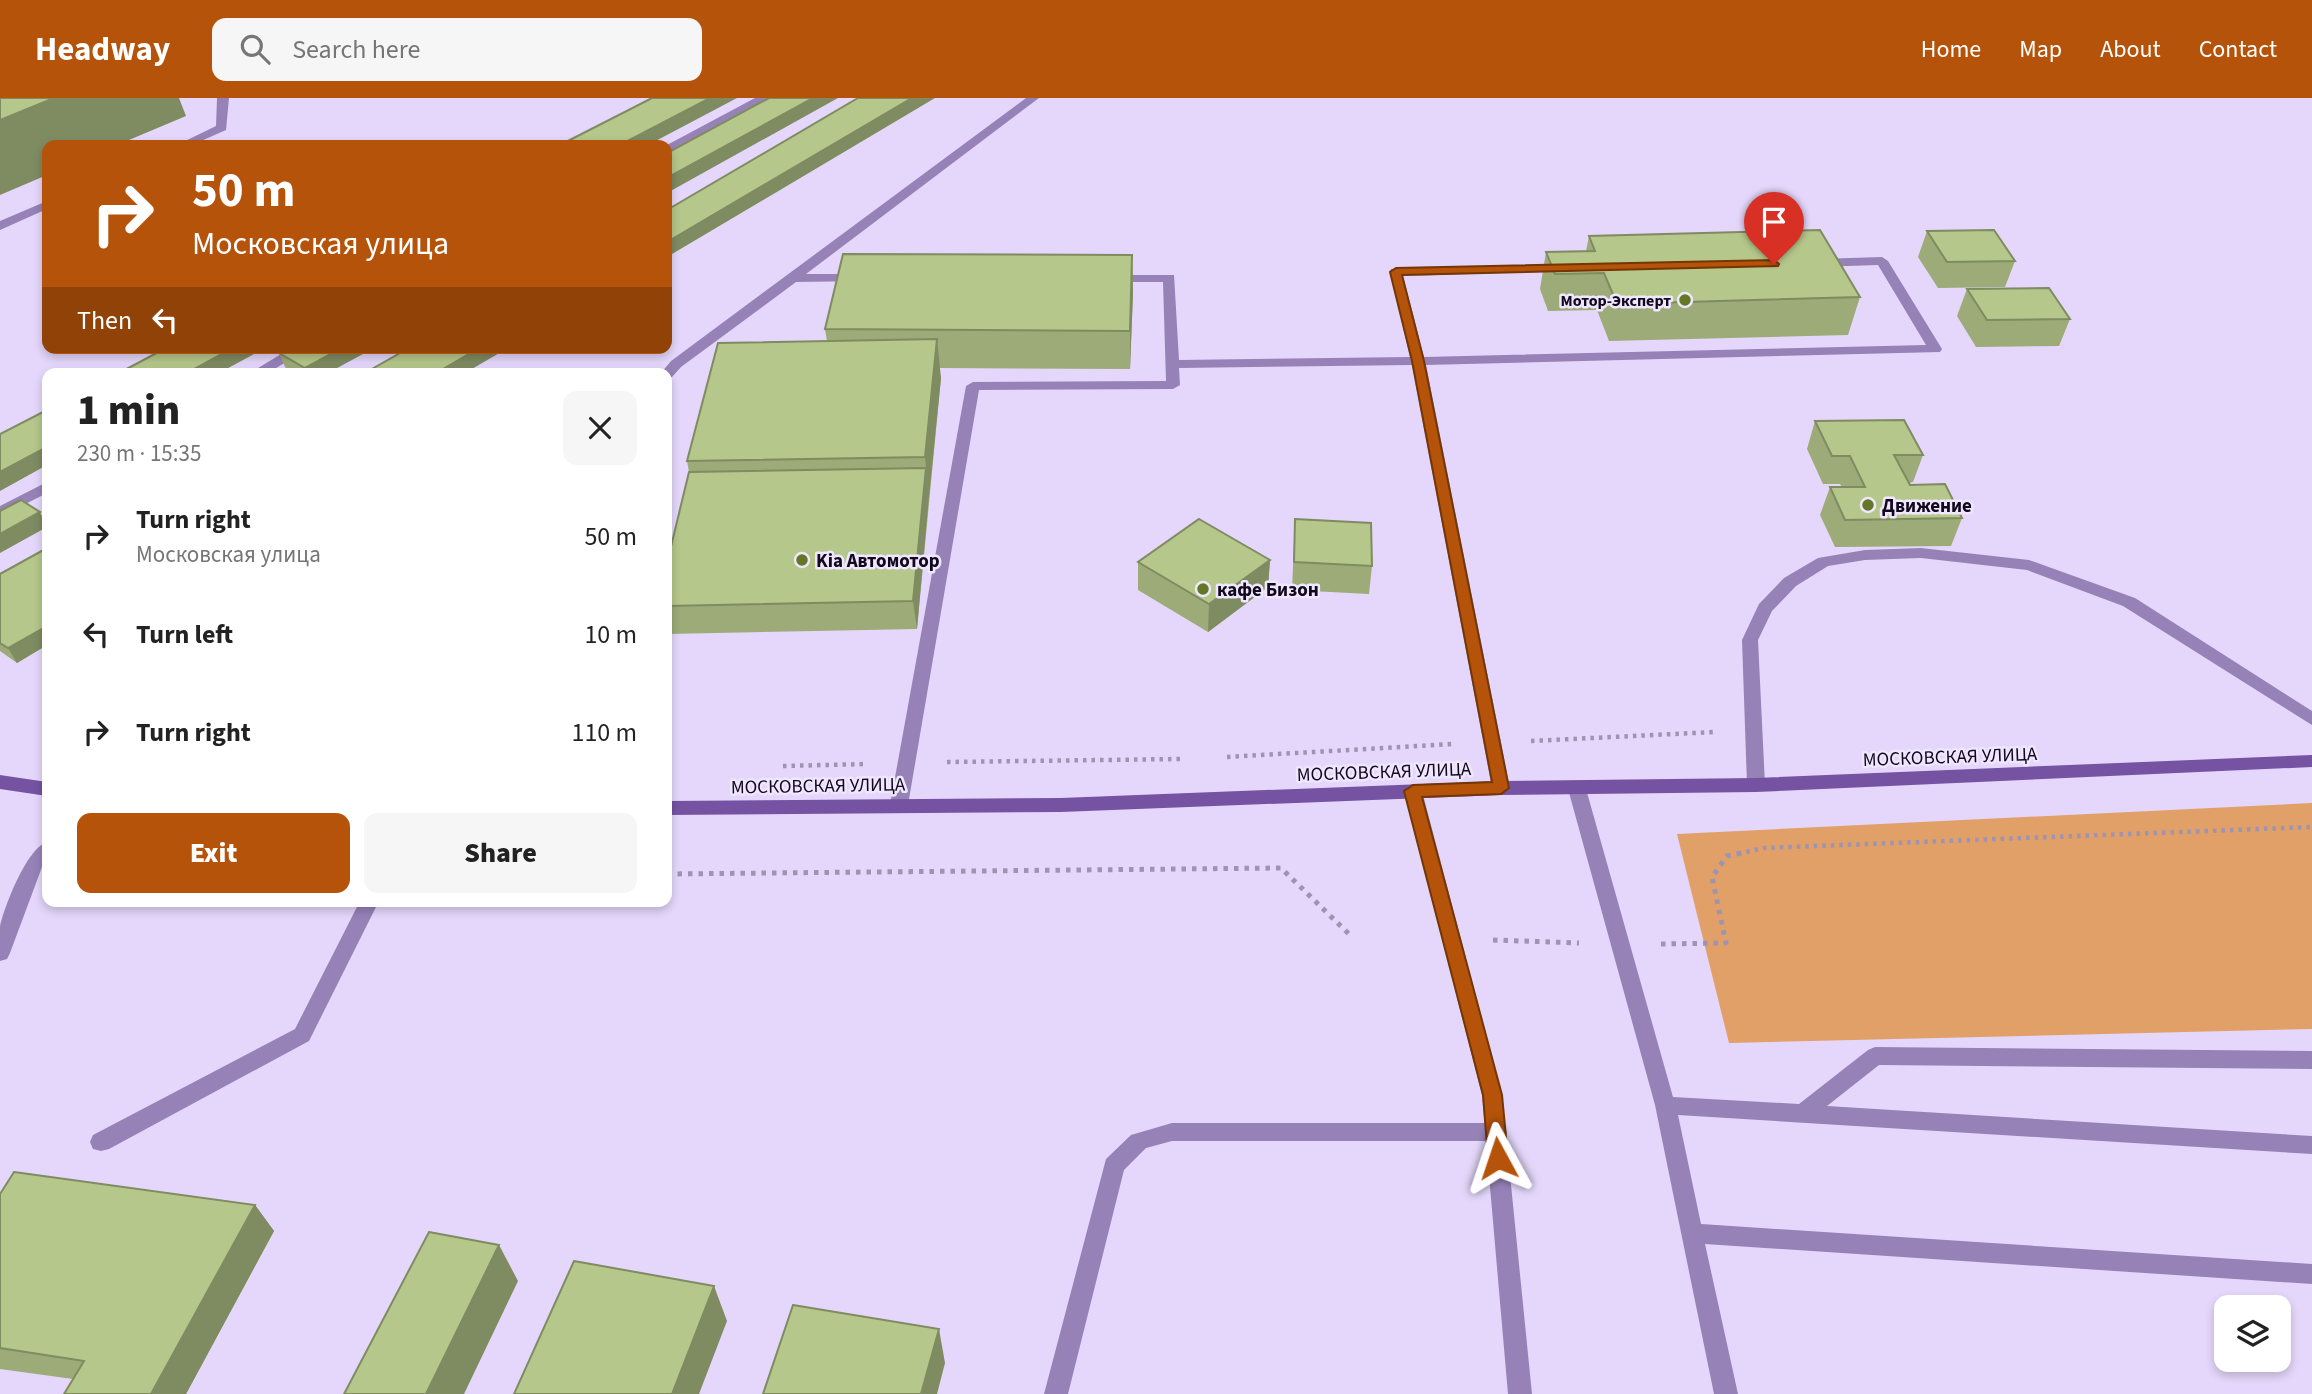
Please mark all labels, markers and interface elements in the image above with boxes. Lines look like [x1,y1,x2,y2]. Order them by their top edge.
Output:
search box [212,18,702,81]
text: Headway [35,26,170,73]
icon: search [236,30,274,68]
text: Search here [292,31,420,68]
text: Home [1921,32,1981,67]
text: Map [2019,32,2062,67]
text: About [2100,32,2161,67]
text: Contact [2199,32,2277,67]
text: 50 m [192,156,296,226]
icon: right [77,168,168,259]
pin [1744,192,1804,264]
icon: arrive [1755,203,1793,241]
text: Московская улица [192,221,449,267]
place label: Мотор-Эксперт [1560,290,1671,312]
marker: Мотор-Эксперт [1677,292,1693,308]
icon: left [146,301,184,339]
text: Then [77,302,132,339]
text: 1 min [77,381,180,441]
button: close [563,391,637,465]
text: 230 m · 15:35 [77,437,201,470]
place label: Движение [1882,493,1972,520]
marker: Движение [1860,497,1876,513]
text: Turn right [136,501,251,538]
icon: right [77,517,115,555]
text: 50 m [584,518,637,555]
text: Московская улица [136,538,321,571]
place label: Kia Автомотор [816,548,940,575]
marker: Kia Автомотор [794,552,810,568]
place label: кафе Бизон [1217,577,1319,604]
marker: кафе Бизон [1195,581,1211,597]
icon: left [77,615,115,653]
text: Turn left [136,616,233,653]
text: 10 m [584,616,637,653]
icon: right [77,713,115,751]
text: Turn right [136,714,251,751]
text: 110 m [571,714,637,751]
street label: МОСКОВСКАЯ УЛИЦА [1862,741,2038,774]
street label: МОСКОВСКАЯ УЛИЦА [1296,756,1472,789]
street label: МОСКОВСКАЯ УЛИЦА [731,771,906,802]
button: Exit [77,813,350,893]
button: Share [364,813,637,893]
position arrow [1461,1121,1535,1195]
map controls [2214,1295,2291,1372]
button: layers [2214,1295,2291,1372]

